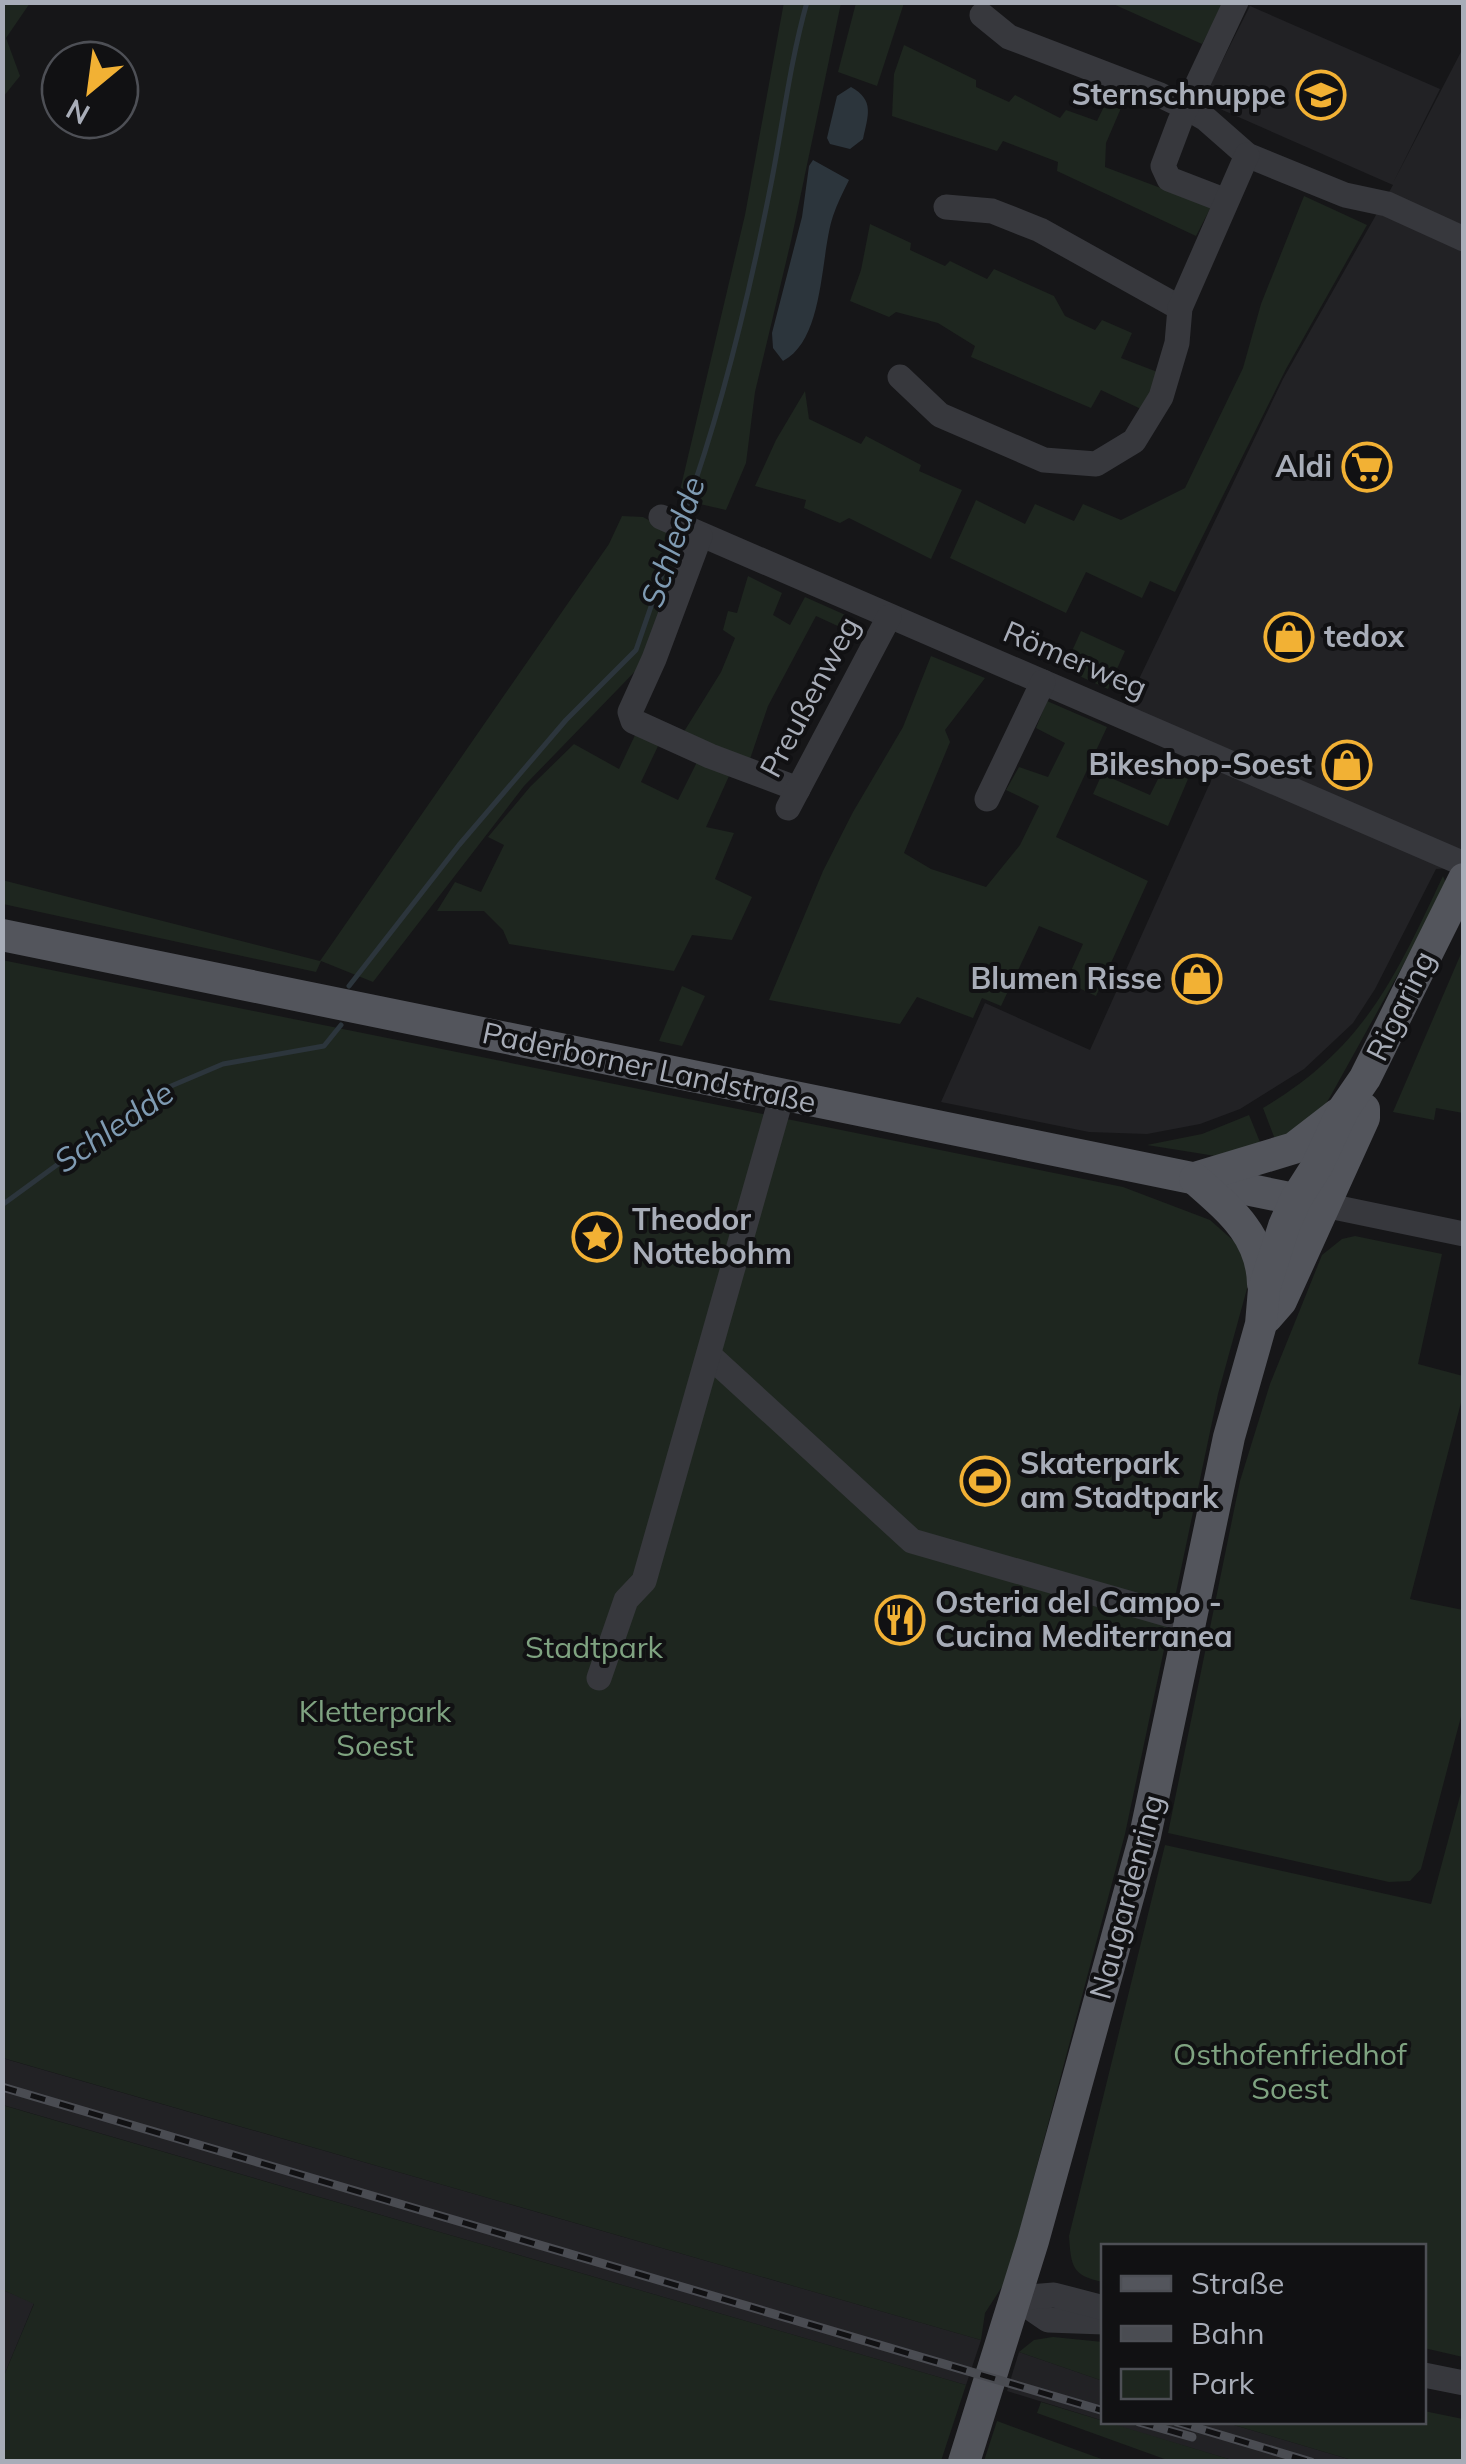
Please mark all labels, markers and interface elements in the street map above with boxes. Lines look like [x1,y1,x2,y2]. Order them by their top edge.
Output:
north arrow [40,40,140,140]
school or university icon: Sternschnuppe [1295,69,1347,121]
place label: Sternschnuppe [1071,75,1286,113]
text: N [60,92,95,133]
supermarket icon: Aldi [1341,441,1393,493]
place label: Aldi [1275,447,1332,485]
water label: Schledde [631,471,713,612]
street label: Preußenweg [751,610,867,783]
shop icon: tedox [1263,611,1315,663]
street label: Römerweg [998,612,1153,706]
place label: tedox [1324,617,1405,655]
shop icon: Bikeshop-Soest [1321,739,1373,791]
place label: Bikeshop-Soest [1089,745,1312,783]
street label: Rigaring [1357,944,1443,1067]
shop icon: Blumen Risse [1171,953,1223,1005]
place label: Blumen Risse [970,959,1162,997]
street label: Paderborner Landstraße [479,1013,819,1121]
water label: Schledde [46,1072,181,1181]
place label: Theodor Nottebohm [632,1200,792,1272]
place icon: Theodor Nottebohm [571,1211,623,1263]
place label: Skaterpark am Stadtpark [1020,1444,1220,1516]
sports icon: Skaterpark am Stadtpark [959,1455,1011,1507]
place label: Osteria del Campo - Cucina Mediterranea [935,1583,1233,1655]
restaurant icon: Osteria del Campo - Cucina Mediterranea [874,1594,926,1646]
park label: Stadtpark [525,1628,664,1666]
park label: Kletterpark Soest [299,1692,452,1764]
street label: Naugardenring [1080,1790,1172,2003]
park label: Osthofenfriedhof Soest [1173,2035,1408,2107]
legend [1101,2244,1426,2424]
text: Straße [1191,2264,1284,2302]
text: Bahn [1191,2314,1265,2352]
text: Park [1191,2364,1255,2402]

